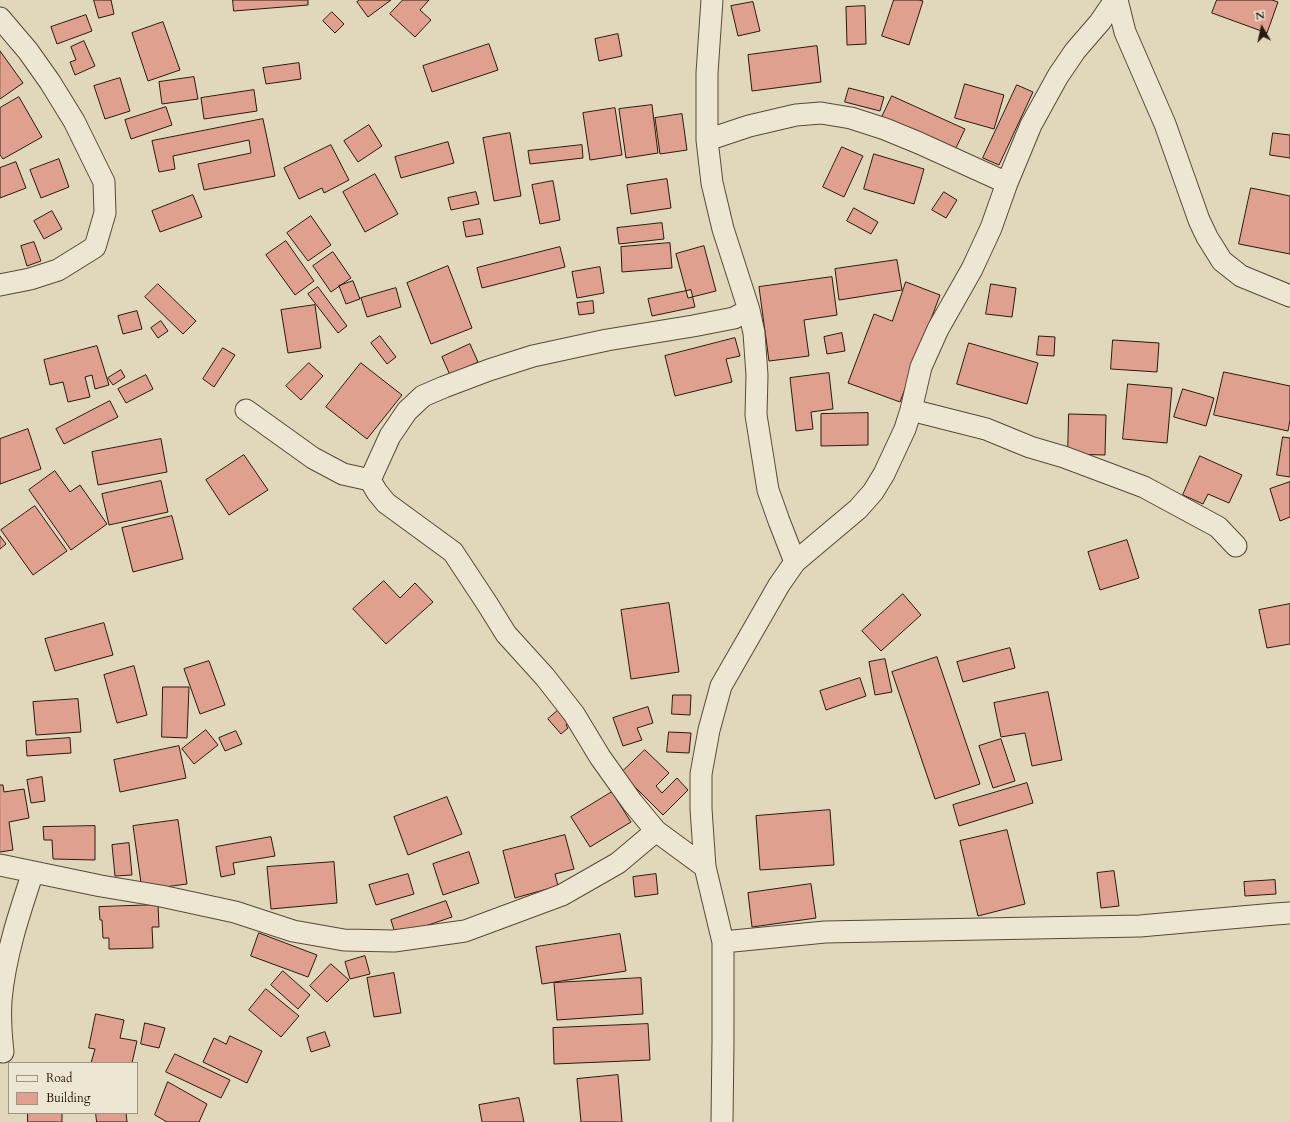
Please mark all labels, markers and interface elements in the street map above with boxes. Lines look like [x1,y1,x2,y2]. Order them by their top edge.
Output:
north arrow [1242,8,1282,48]
text: N [1254,8,1266,24]
legend [8,1062,138,1114]
text: Road [46,1070,72,1086]
text: Building [46,1090,90,1106]

